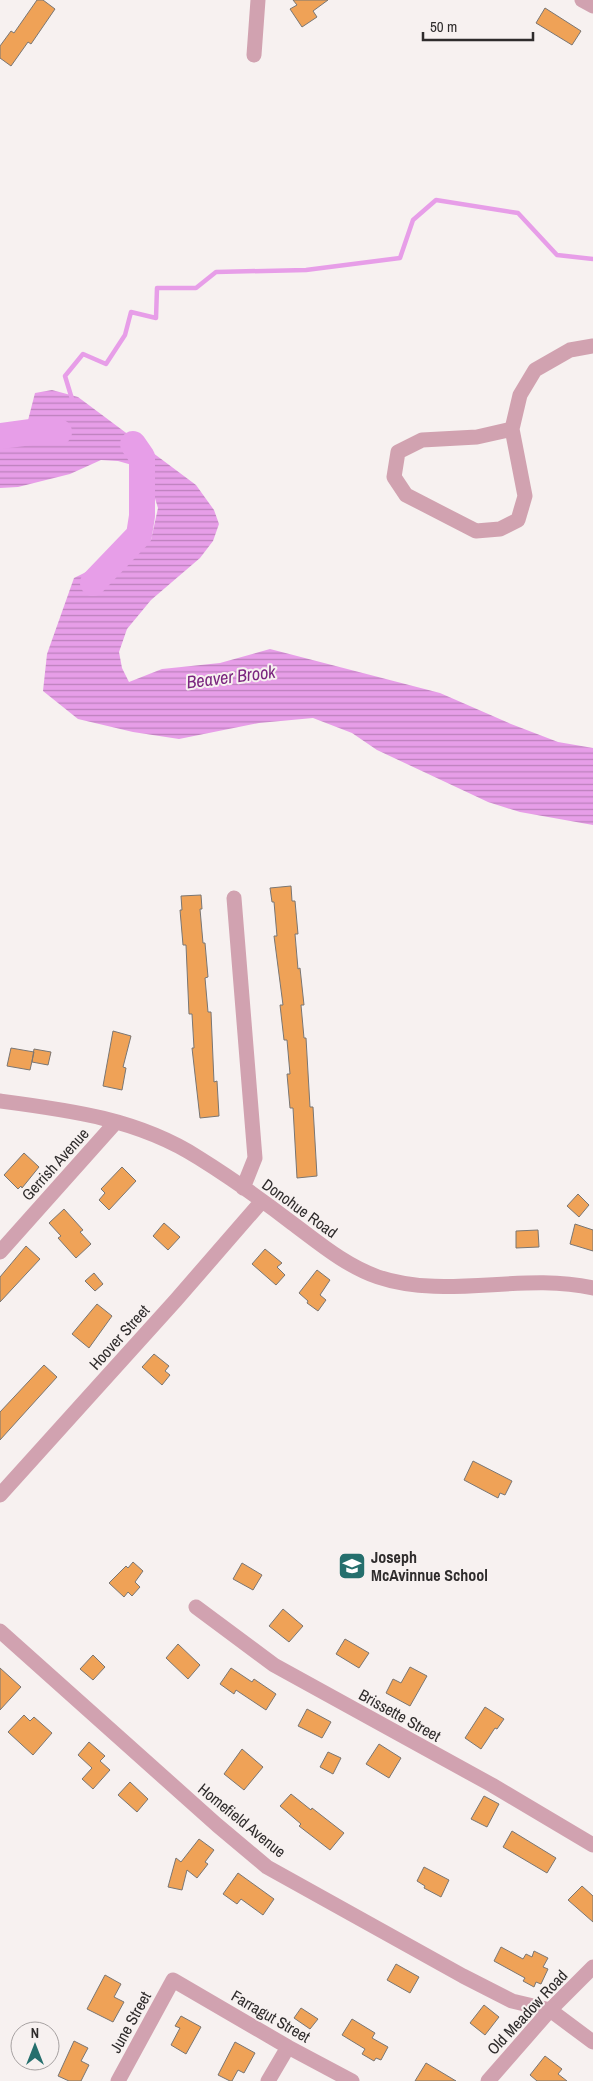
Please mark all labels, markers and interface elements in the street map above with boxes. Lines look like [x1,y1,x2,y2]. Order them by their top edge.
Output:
scale bar [423,10,533,42]
text: 50 m [430,16,457,37]
water label: Beaver Brook [185,659,277,694]
street label: Gerrish Avenue [16,1123,94,1205]
street label: Donohue Road [258,1173,342,1243]
street label: Hoover Street [84,1299,154,1374]
place label: Joseph McAvinnue School [371,1546,488,1586]
school or university icon: Joseph McAvinnue School [337,1551,367,1581]
street label: Brissette Street [355,1683,445,1747]
street label: Homefield Avenue [194,1778,290,1862]
street label: Old Meadow Road [482,1965,572,2059]
street label: Farragut Street [228,1985,315,2048]
street label: June Street [104,1987,156,2057]
north arrow [10,2021,60,2071]
text: N [31,2024,39,2042]

